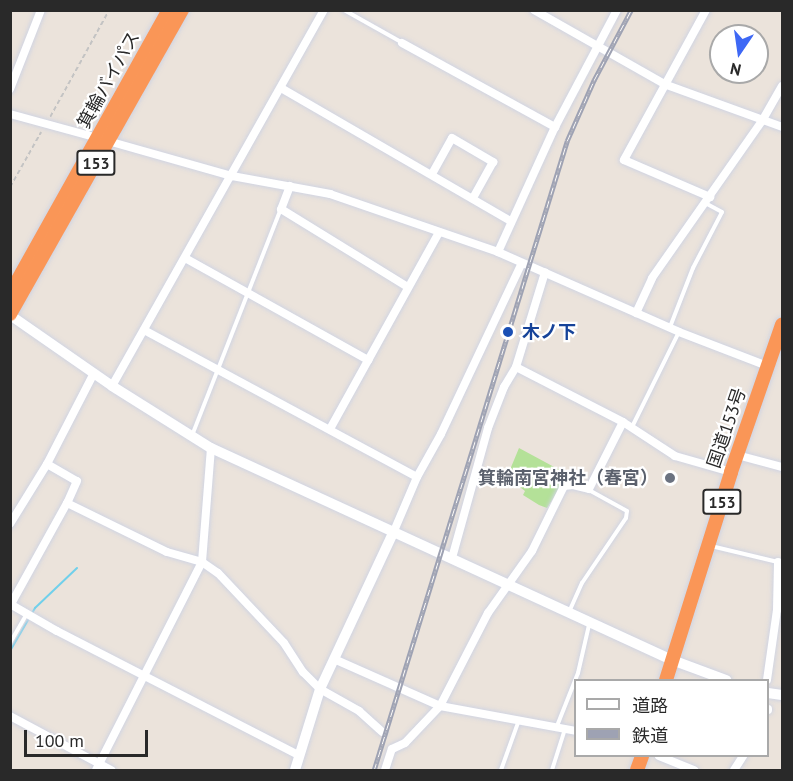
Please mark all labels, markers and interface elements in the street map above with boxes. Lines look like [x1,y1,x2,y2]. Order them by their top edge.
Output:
north arrow [709,24,769,84]
street label: 箕輪バイパス [73,28,145,132]
text: N [728,59,743,81]
road number: 153 [75,150,117,176]
place label: 木ノ下 [522,321,576,343]
marker: 木ノ下 [499,323,517,341]
street label: 国道153号 [703,385,751,471]
place label: 箕輪南宮神社（春宮） [478,467,658,489]
marker: 箕輪南宮神社（春宮） [663,471,677,485]
road number: 153 [701,489,743,515]
legend [574,679,769,757]
text: 道路 [632,694,668,717]
scale bar [27,718,152,756]
text: 鉄道 [632,724,668,747]
text: 100 m [35,729,84,752]

